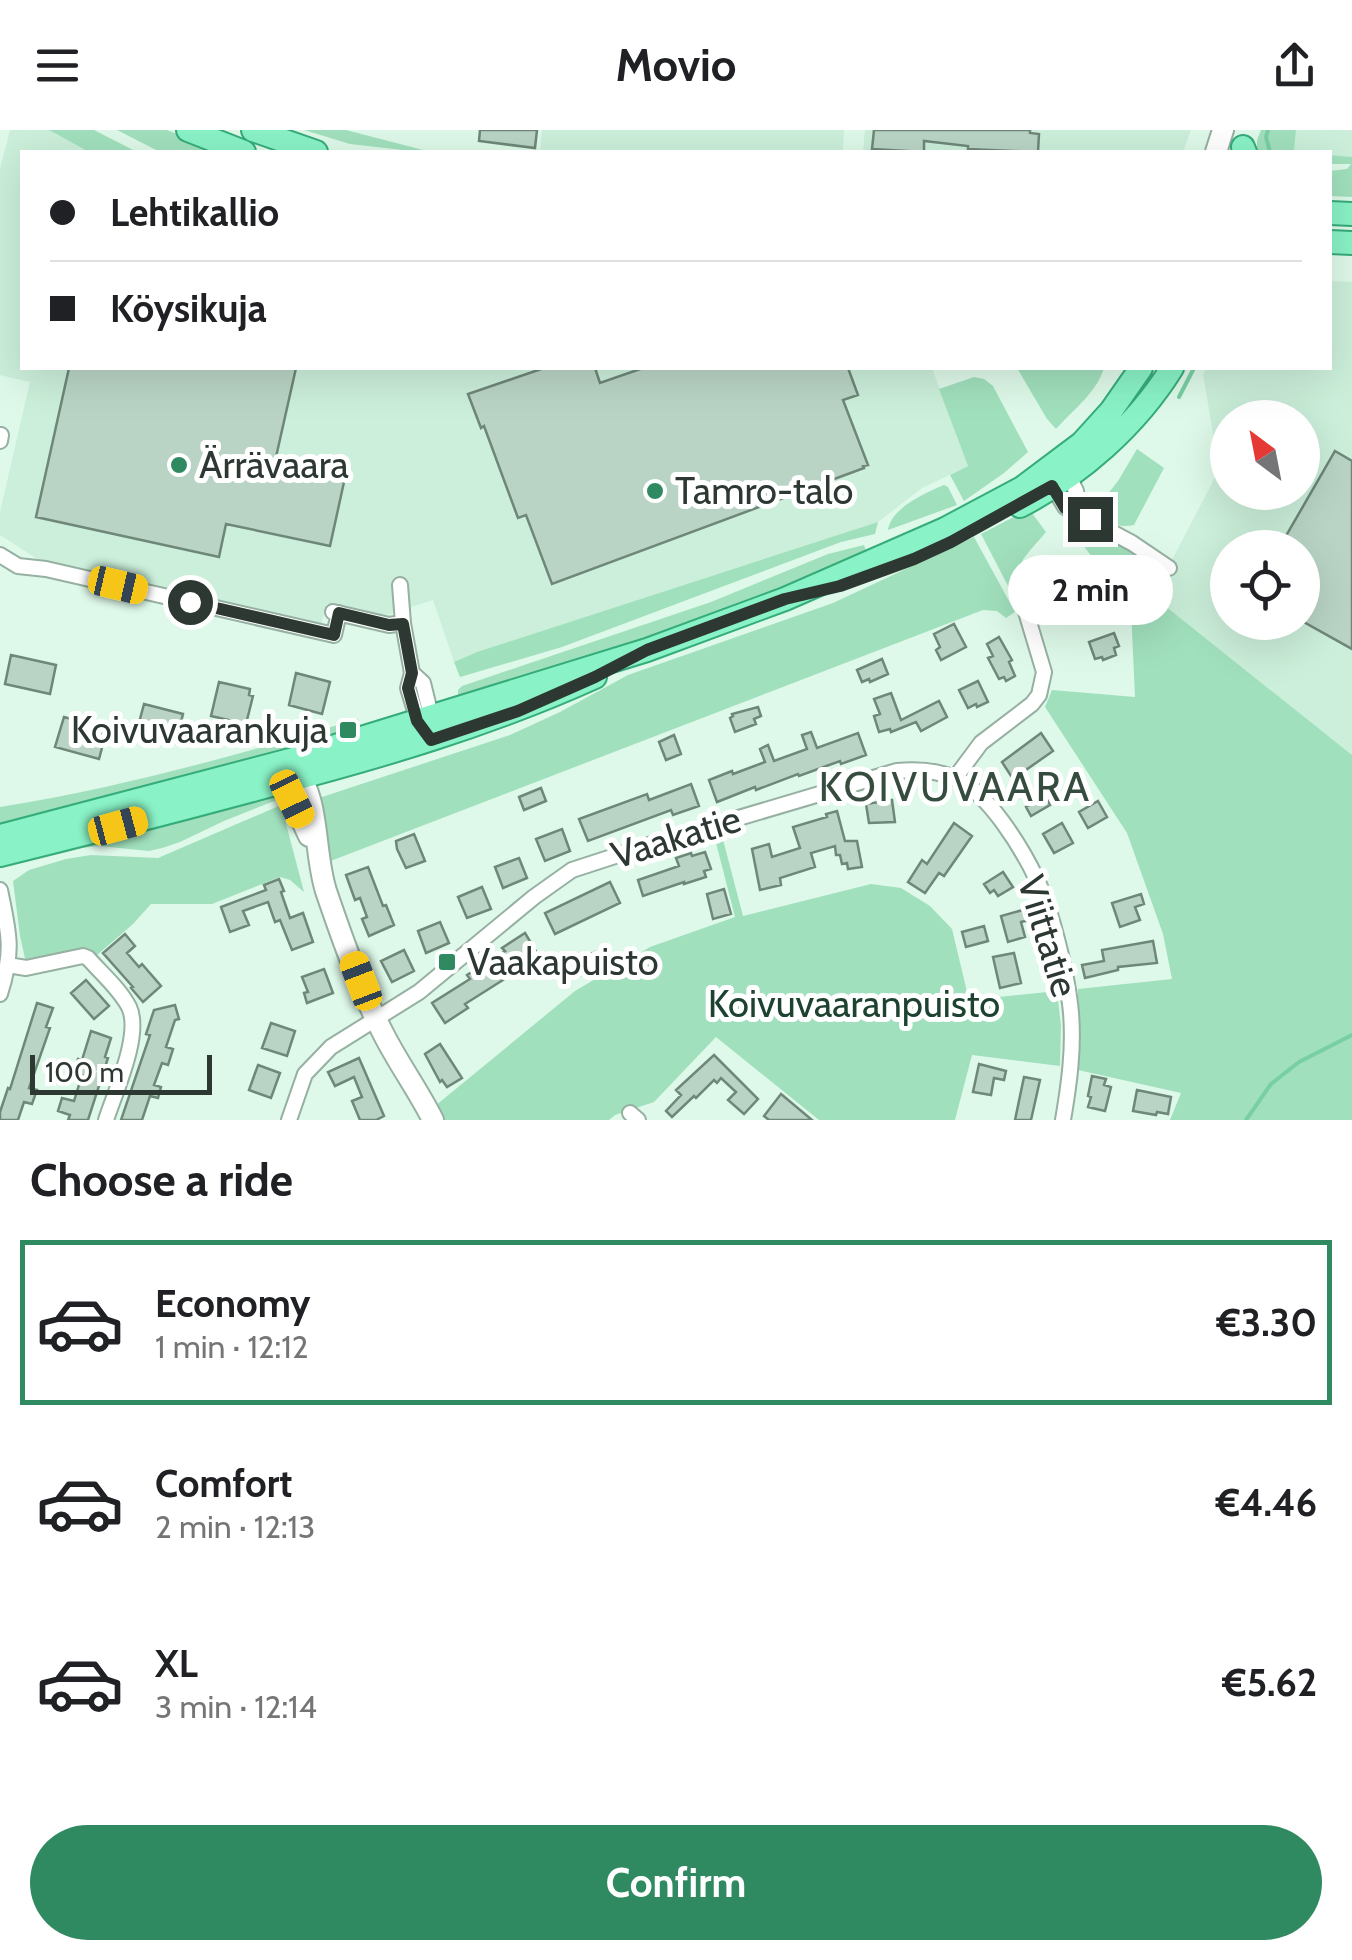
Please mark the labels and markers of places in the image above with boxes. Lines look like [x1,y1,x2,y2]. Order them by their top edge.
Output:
place label: Ärrävaara [199,441,349,488]
marker: Ärrävaara [168,454,190,476]
place label: Tamro-talo [675,467,853,514]
marker: Tamro-talo [644,480,666,502]
place label: Koivuvaarankuja [71,706,328,753]
marker: Koivuvaarankuja [337,719,359,741]
place label: Vaakapuisto [467,938,659,985]
marker: Vaakapuisto [436,951,458,973]

